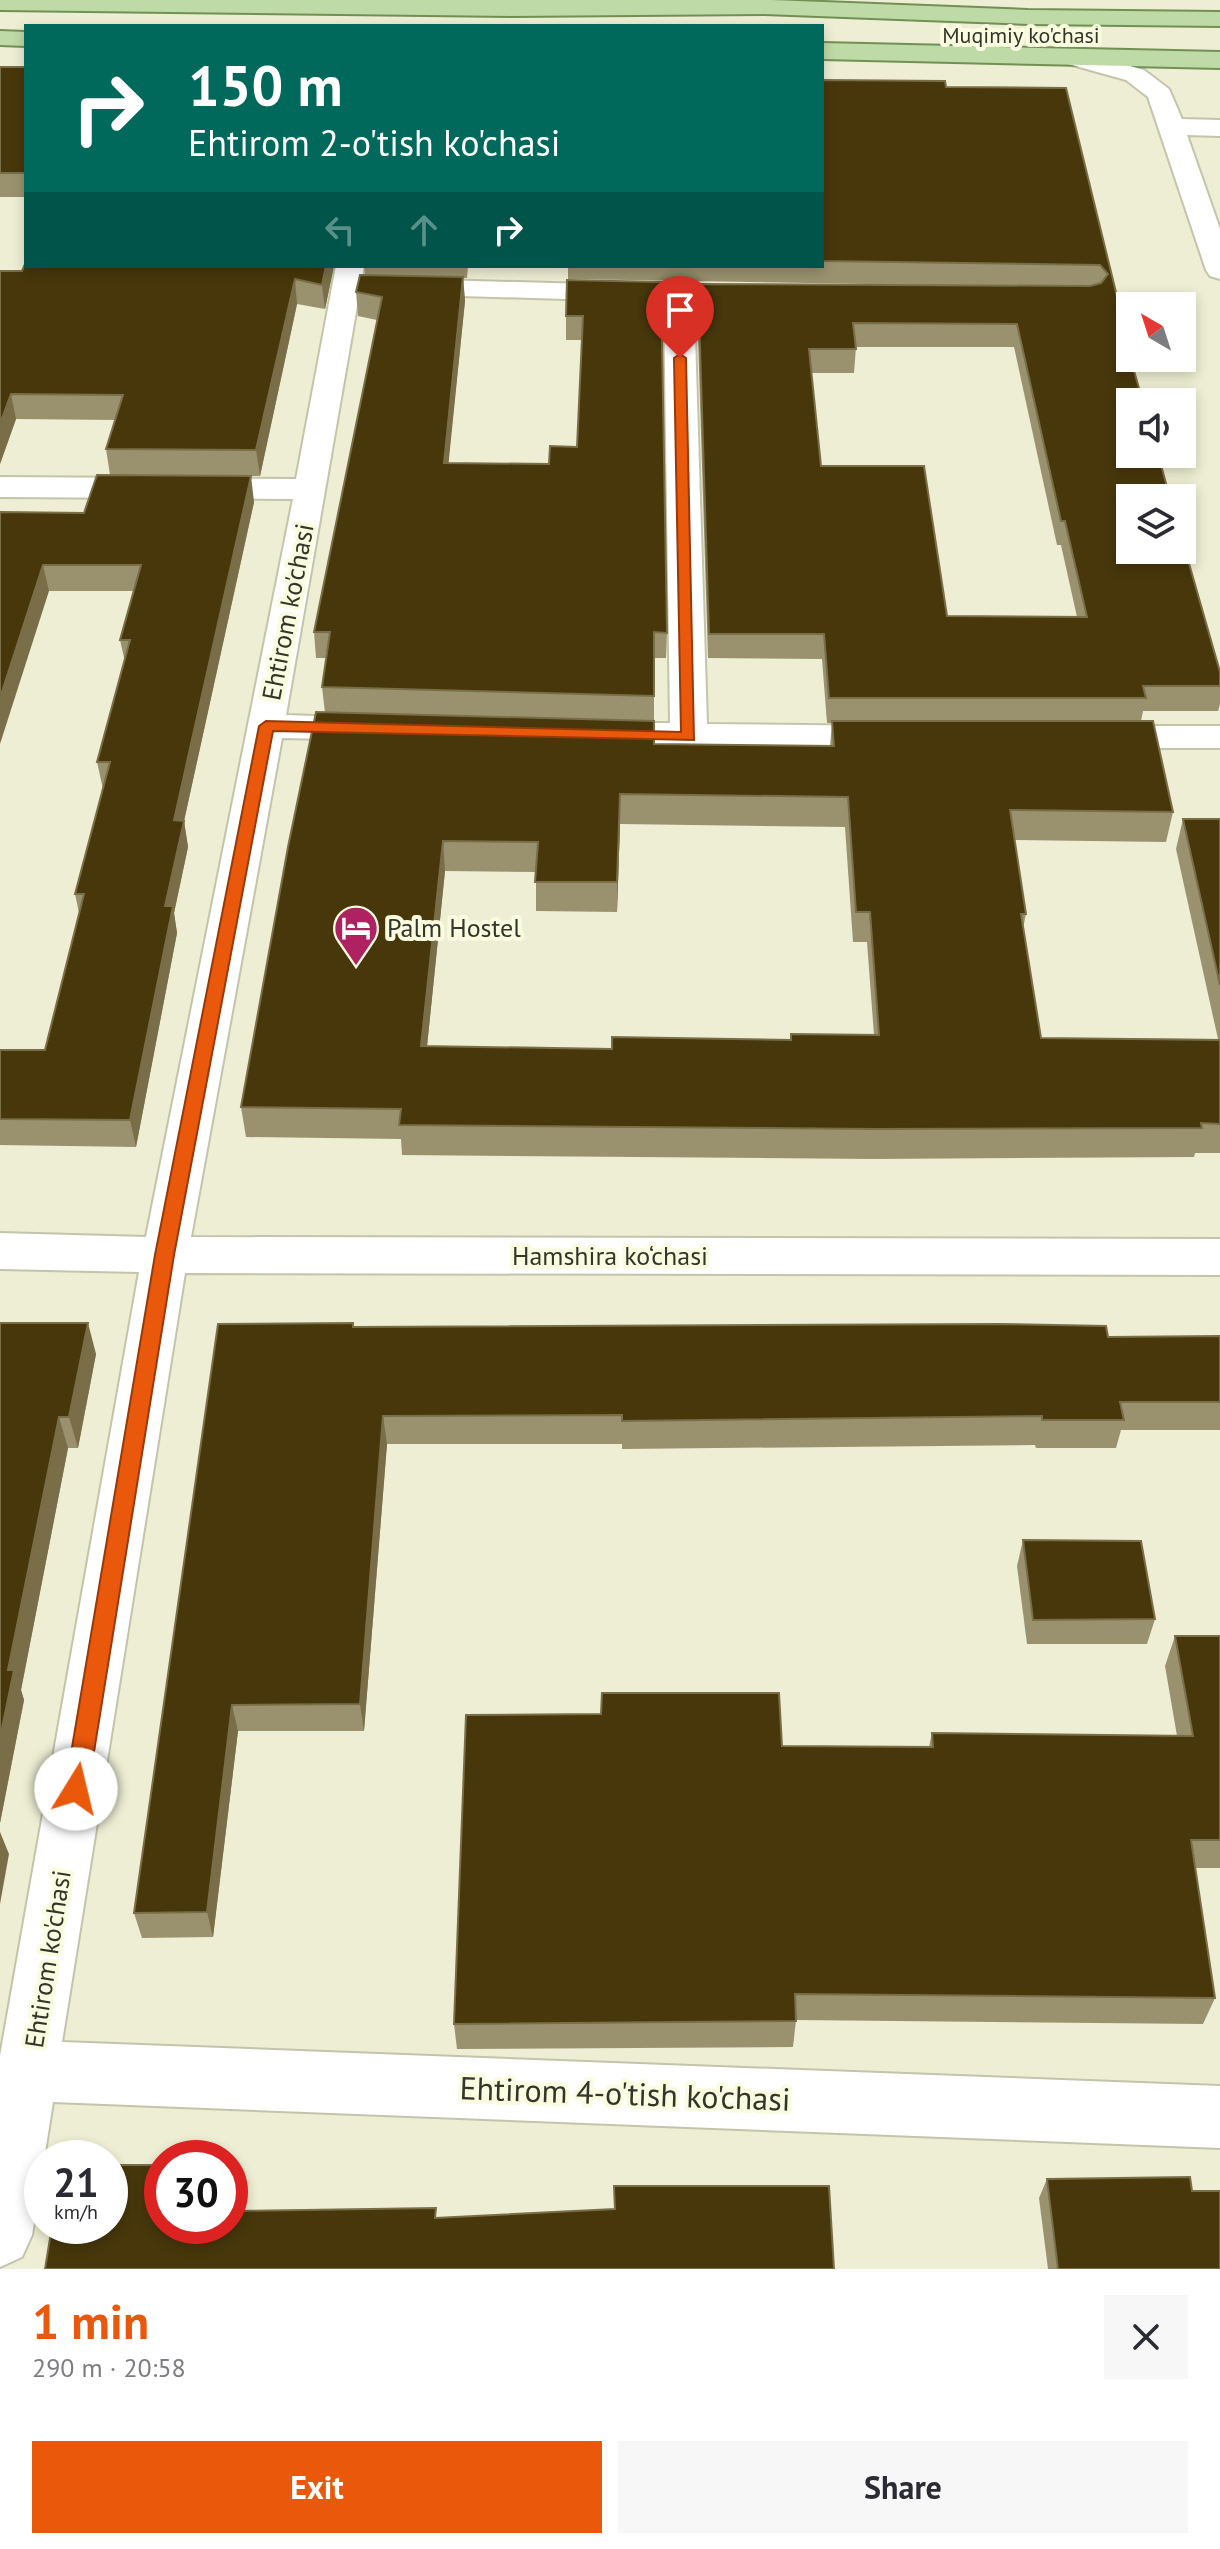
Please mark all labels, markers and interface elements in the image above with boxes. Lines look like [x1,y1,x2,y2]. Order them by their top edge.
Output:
street label: Muqimiy ko'chasi [942,21,1100,49]
text: 150 m [188,49,343,121]
icon: right [56,56,160,160]
text: Ehtirom 2-o'tish ko'chasi [188,119,560,166]
icon: left [318,208,362,252]
icon: ahead [402,208,446,252]
icon: right [486,208,530,252]
pin [646,276,714,358]
icon: arrive [658,288,702,332]
north arrow [1116,292,1196,372]
map controls [1116,292,1196,564]
button: sound [1116,388,1196,468]
button: layers [1116,484,1196,564]
street label: Ehtirom ko'chasi [254,521,321,703]
hotel icon: Palm Hostel [332,904,380,967]
place label: Palm Hostel [387,911,521,944]
street label: Hamshira ko‘chasi [512,1239,708,1272]
position arrow [34,1747,118,1831]
street label: Ehtirom ko'chasi [17,1868,78,2050]
street label: Ehtirom 4-o'tish ko'chasi [459,2066,791,2120]
speed limit sign: 30 [144,2140,248,2244]
text: 21 [53,2156,99,2208]
text: km/h [54,2199,98,2225]
text: 1 min [32,2290,149,2352]
button: close [1104,2295,1188,2379]
text: 290 m · 20:58 [32,2351,186,2384]
button: Exit [32,2441,602,2533]
button: Share [618,2441,1188,2533]

